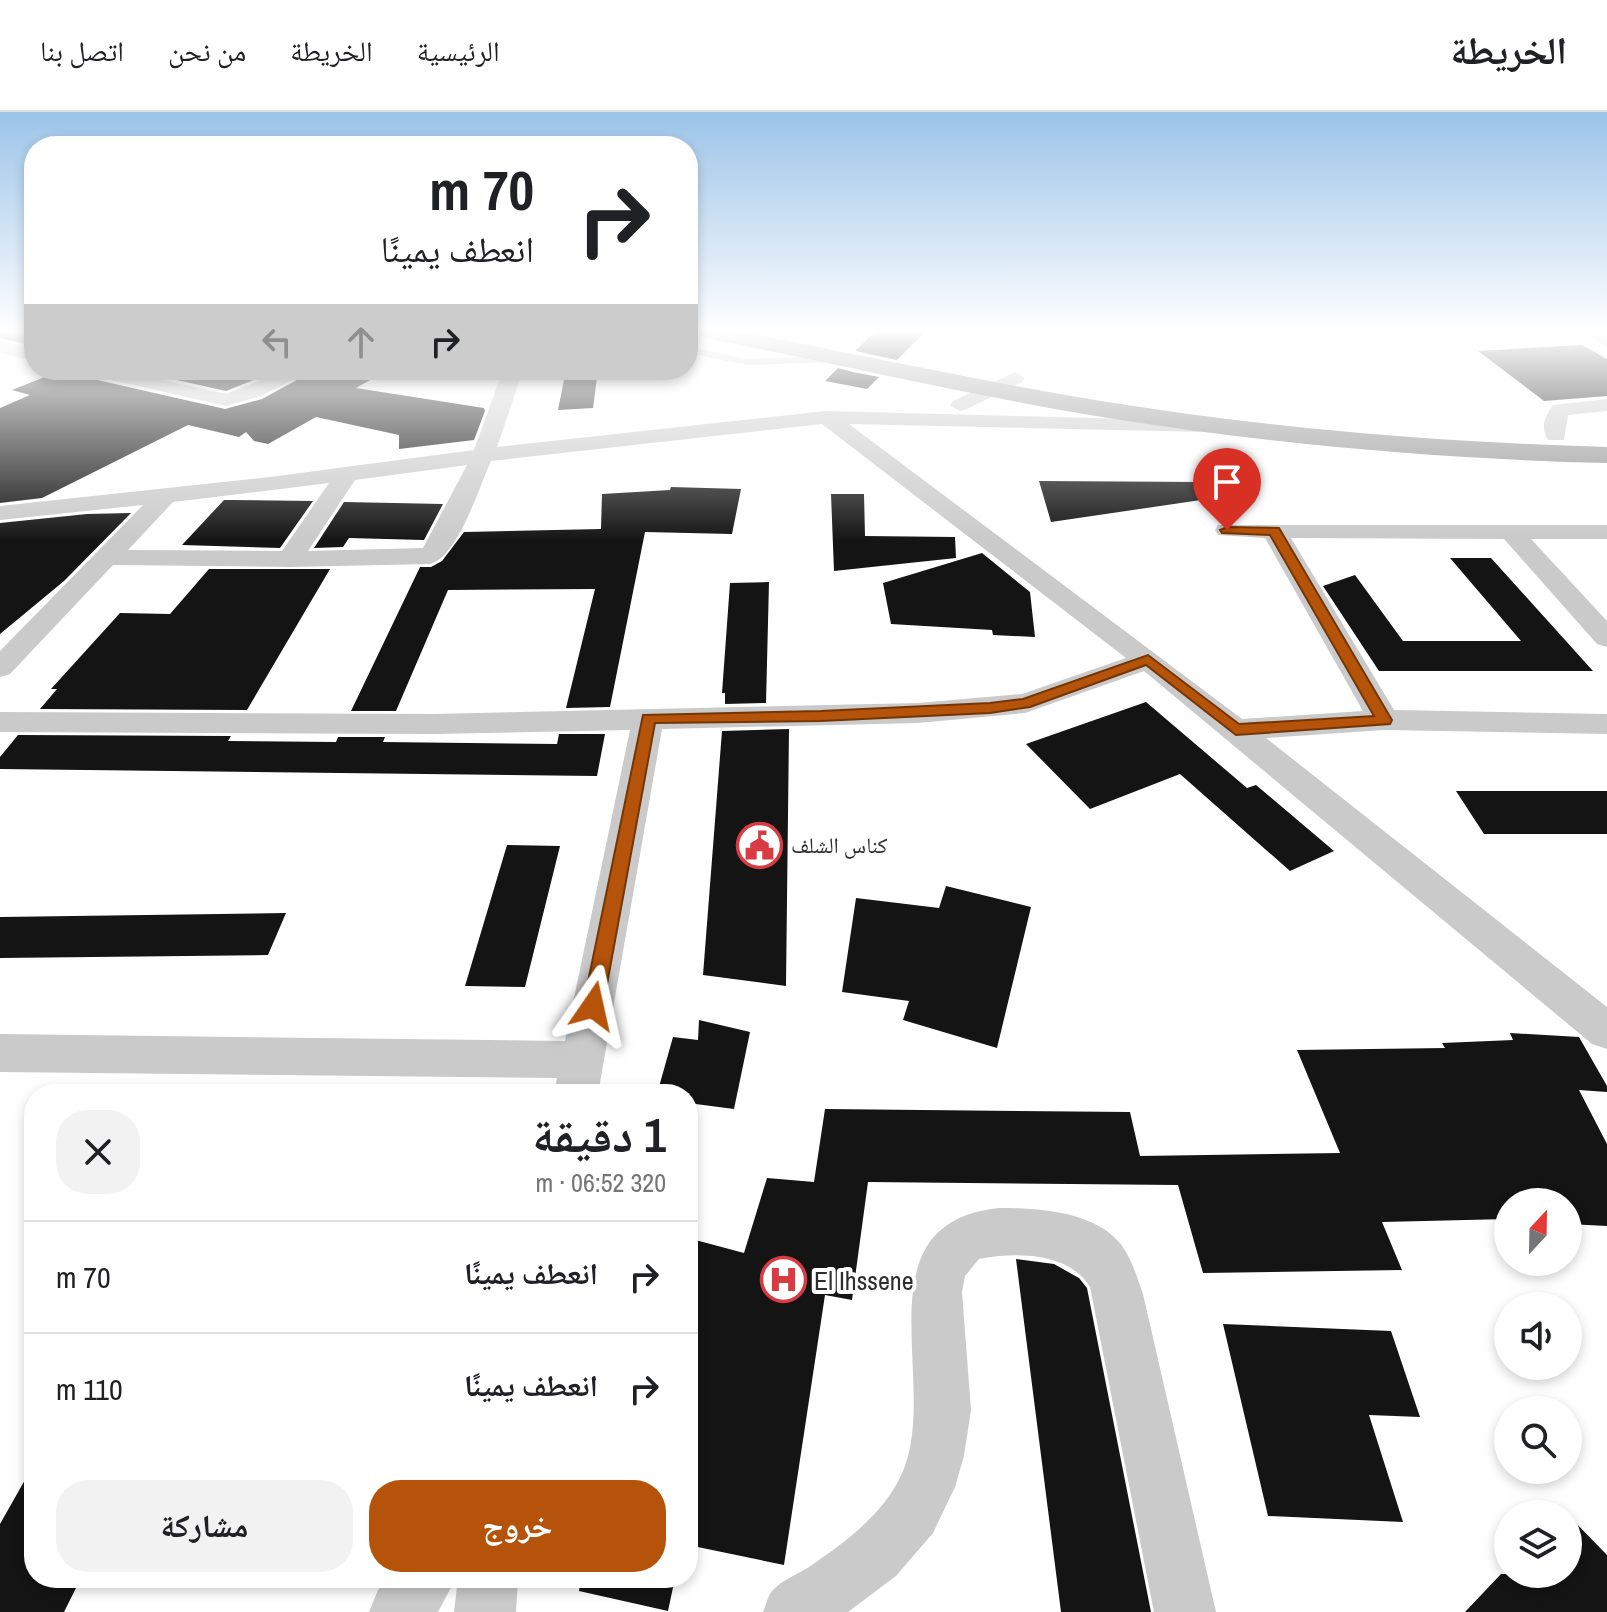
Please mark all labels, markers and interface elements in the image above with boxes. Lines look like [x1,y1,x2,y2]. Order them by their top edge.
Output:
text: الخريطة [1450,25,1567,76]
text: اتصل بنا [40,32,124,70]
text: من نحن [168,32,246,70]
text: الخريطة [290,32,373,70]
text: الرئيسية [417,32,500,70]
text: 70 m [429,152,534,227]
icon: right [562,168,666,272]
text: انعطف يمينًا [381,225,534,273]
icon: left [255,320,299,364]
icon: ahead [339,320,383,364]
icon: right [423,320,467,364]
pin [1193,448,1261,530]
icon: arrive [1205,460,1249,504]
public building icon: كناس الشلف [736,821,784,869]
place label: كناس الشلف [791,830,887,860]
position arrow [551,964,635,1048]
text: 1 دقيقة [532,1102,666,1167]
button: close [56,1110,140,1194]
text: 320 m · 06:52 [536,1165,666,1200]
north arrow [1494,1188,1582,1276]
map controls [1494,1188,1582,1588]
text: انعطف يمينًا [464,1253,598,1293]
icon: right [622,1255,666,1299]
hospital icon: El Ihssene [759,1256,807,1304]
text: 70 m [56,1257,111,1297]
place label: El Ihssene [814,1263,914,1298]
button: sound [1494,1292,1582,1380]
text: انعطف يمينًا [464,1365,598,1405]
icon: right [622,1367,666,1411]
text: 110 m [56,1369,123,1409]
button: search [1494,1396,1582,1484]
button: مشاركة [56,1480,353,1572]
button: خروج [369,1480,666,1572]
button: layers [1494,1500,1582,1588]

